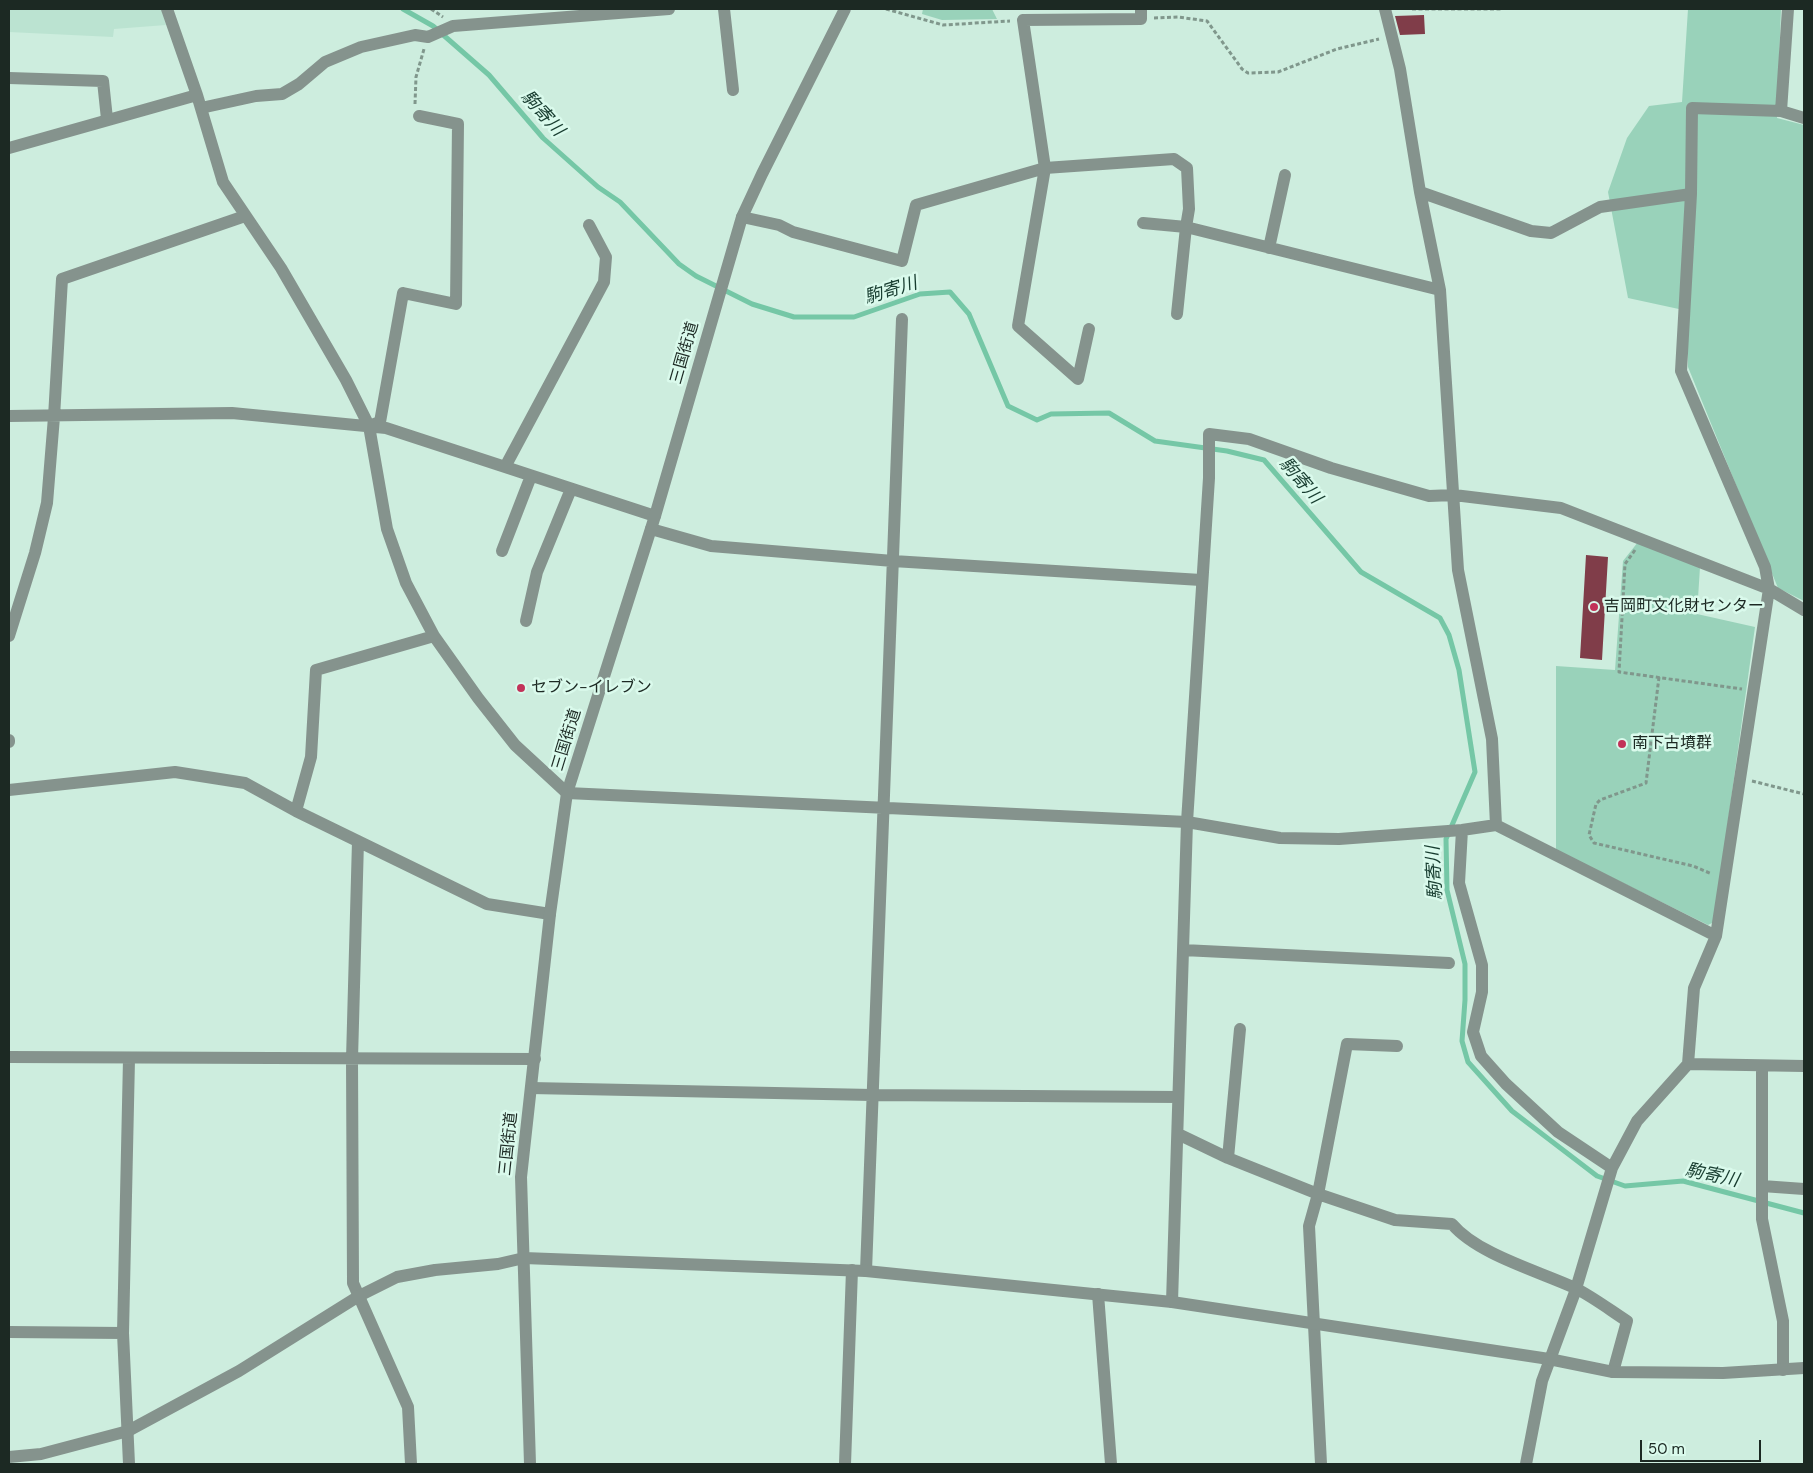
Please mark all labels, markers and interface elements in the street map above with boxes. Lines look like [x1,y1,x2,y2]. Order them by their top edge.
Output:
water label: 駒寄川 [516,87,568,141]
water label: 駒寄川 [862,273,920,309]
street label: 三国街道 [667,320,703,386]
water label: 駒寄川 [1274,454,1326,508]
place label: 吉岡町文化財センター [1604,597,1764,617]
marker: 吉岡町文化財センター [1588,601,1600,613]
place label: セブン-イレブン [531,678,652,698]
marker: セブン-イレブン [515,682,527,694]
street label: 三国街道 [548,707,586,773]
place label: 南下古墳群 [1632,734,1712,754]
marker: 南下古墳群 [1616,738,1628,750]
water label: 駒寄川 [1423,845,1447,901]
street label: 三国街道 [496,1111,522,1177]
water label: 駒寄川 [1683,1160,1741,1192]
scale bar [1643,1430,1764,1462]
text: 50 m [1648,1439,1685,1459]

